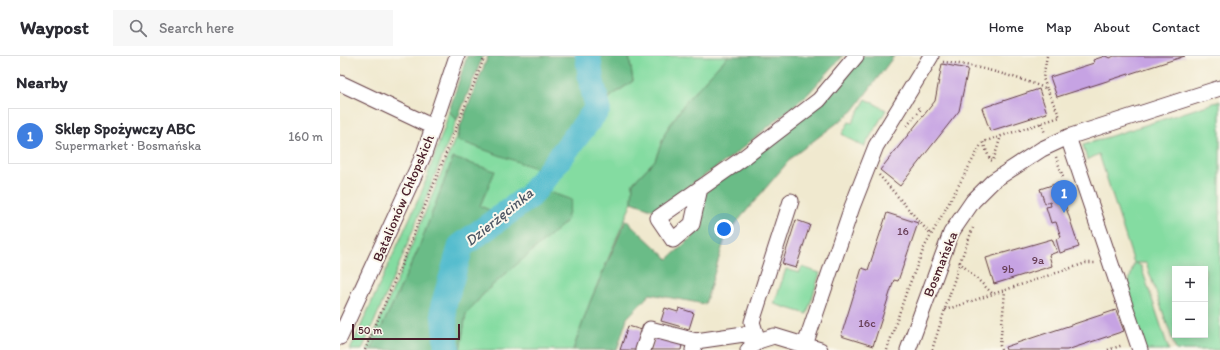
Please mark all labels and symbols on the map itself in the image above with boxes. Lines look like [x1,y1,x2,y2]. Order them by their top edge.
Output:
street label: Batalionów Chłopskich [369,132,438,264]
pin: 1 [1051,180,1077,213]
water label: Dzierżęcinka [461,184,537,250]
your location [714,219,734,239]
house number: 16 [897,224,909,238]
street label: Bosmańska [920,228,962,300]
house number: 9a [1032,253,1045,267]
house number: 9b [1002,262,1014,276]
house number: 16c [858,316,876,330]
scale bar [352,322,460,341]

